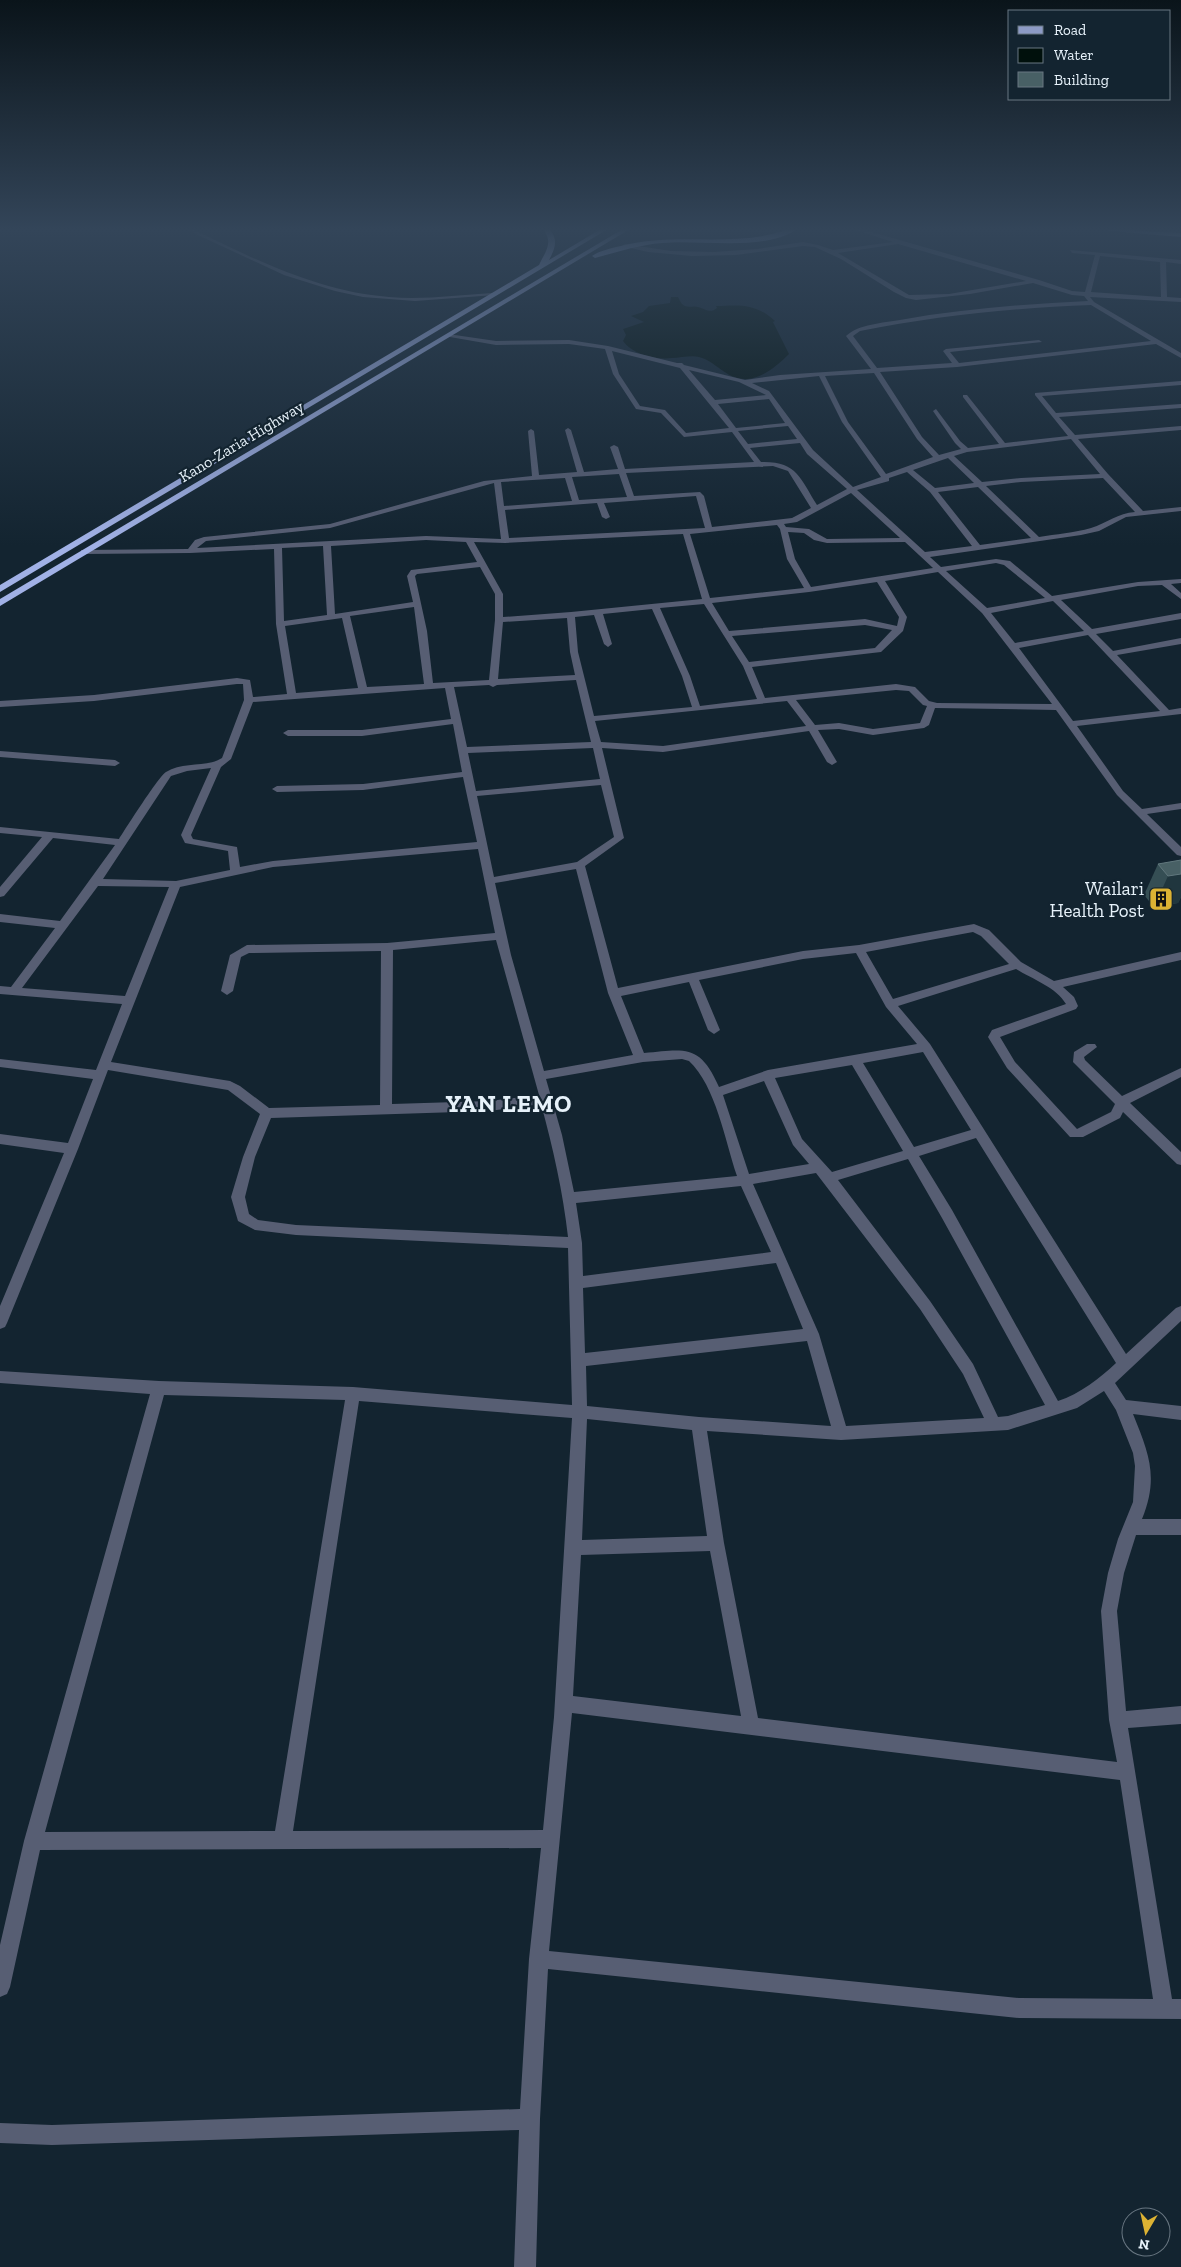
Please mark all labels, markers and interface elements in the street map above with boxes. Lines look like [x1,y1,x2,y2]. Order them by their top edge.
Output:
legend [1008,10,1171,100]
text: Road [1054,21,1087,39]
text: Water [1054,46,1094,64]
text: Building [1054,71,1109,89]
street label: Kano-Zaria Highway [176,396,308,486]
place label: Wailari Health Post [1050,877,1144,922]
building icon: Wailari Health Post [1148,886,1174,912]
district label: YAN LEMO [446,1089,572,1118]
north arrow [1121,2207,1171,2257]
text: N [1137,2235,1151,2254]

